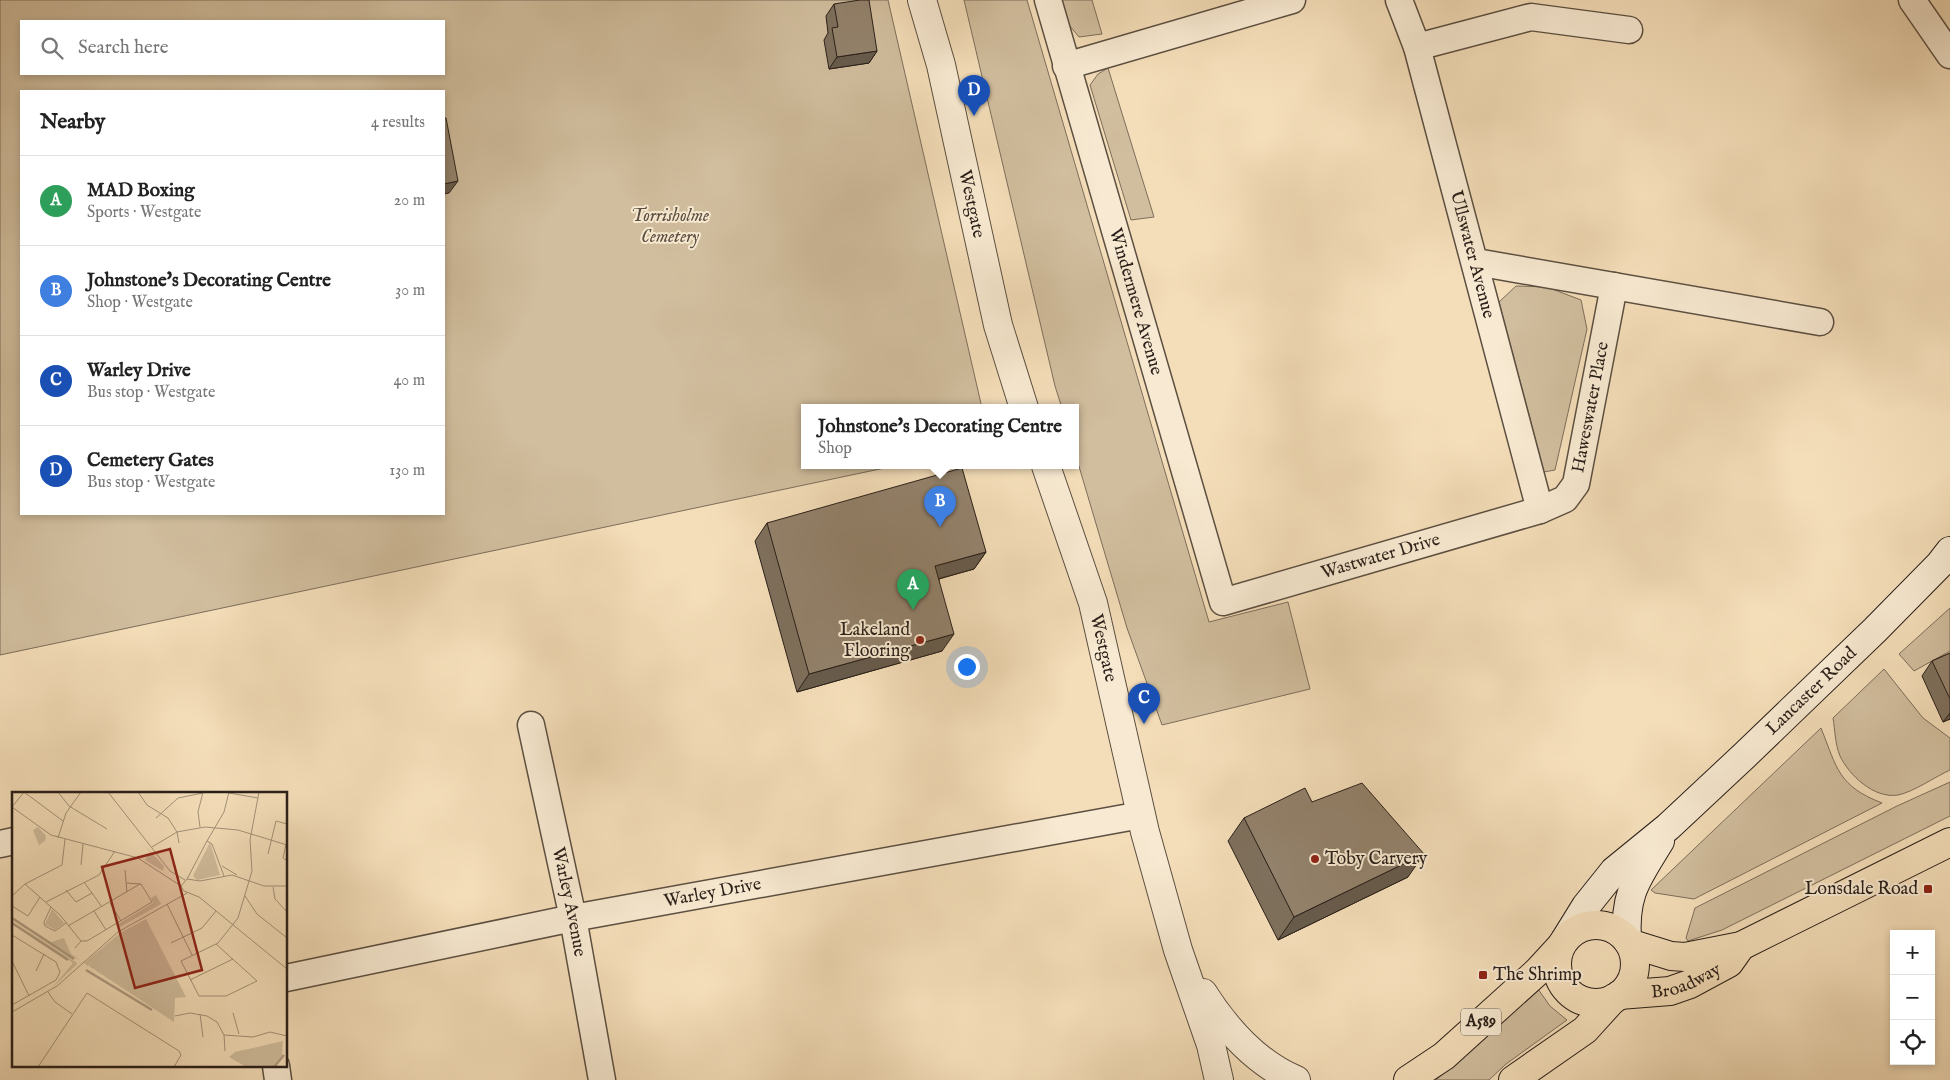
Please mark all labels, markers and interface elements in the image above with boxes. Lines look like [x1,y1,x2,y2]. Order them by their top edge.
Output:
search box [20,20,445,75]
icon: search [38,34,66,62]
text: Search here [78,36,169,60]
pin: D [958,75,990,116]
text: Nearby [40,109,105,136]
text: 4 results [371,113,425,133]
street label: Westgate [953,168,990,240]
text: MAD Boxing [87,179,195,203]
street label: Ullswater Avenue [1444,188,1500,321]
text: A [51,191,61,211]
text: 20 m [394,191,425,211]
text: Sports · Westgate [87,203,201,223]
park label: Torrisholme Cemetery [631,205,709,249]
street label: Windermere Avenue [1103,225,1168,378]
text: Johnstone's Decorating Centre [87,269,331,293]
text: B [51,281,61,301]
text: 30 m [395,281,425,301]
text: Shop · Westgate [87,293,193,313]
street label: Haweswater Place [1567,340,1615,475]
text: Warley Drive [87,359,191,383]
text: C [50,371,62,391]
text: 40 m [393,371,425,391]
text: Bus stop · Westgate [87,383,215,403]
popup [801,404,1079,469]
text: Johnstone's Decorating Centre [818,415,1062,439]
text: Shop [818,439,852,459]
text: Cemetery Gates [87,449,214,473]
text: D [50,461,62,481]
text: 130 m [389,461,425,481]
text: Bus stop · Westgate [87,473,215,493]
pin: B [924,486,956,527]
street label: Wastwater Drive [1318,528,1443,584]
pin: A [897,569,929,610]
street label: Westgate [1084,612,1122,684]
place label: Lakeland Flooring [840,619,910,663]
marker: Lakeland Flooring [914,634,926,646]
street label: Lancaster Road [1761,642,1862,740]
your location [954,654,980,680]
pin: C [1128,683,1160,724]
inset map [12,792,288,1068]
street label: Warley Avenue [546,845,591,959]
place label: Toby Carvery [1325,848,1427,871]
marker: Toby Carvery [1309,853,1321,865]
street label: Warley Drive [662,873,763,913]
place label: Lonsdale Road [1804,878,1918,901]
marker: Lonsdale Road [1922,883,1934,895]
map controls [1890,930,1935,1065]
button: + [1890,930,1935,975]
street label: Broadway [1650,958,1725,1004]
place label: The Shrimp [1493,964,1582,987]
marker: The Shrimp [1477,969,1489,981]
button: − [1890,975,1935,1020]
road number: A589 [1461,1009,1501,1036]
button: locate [1890,1020,1935,1065]

